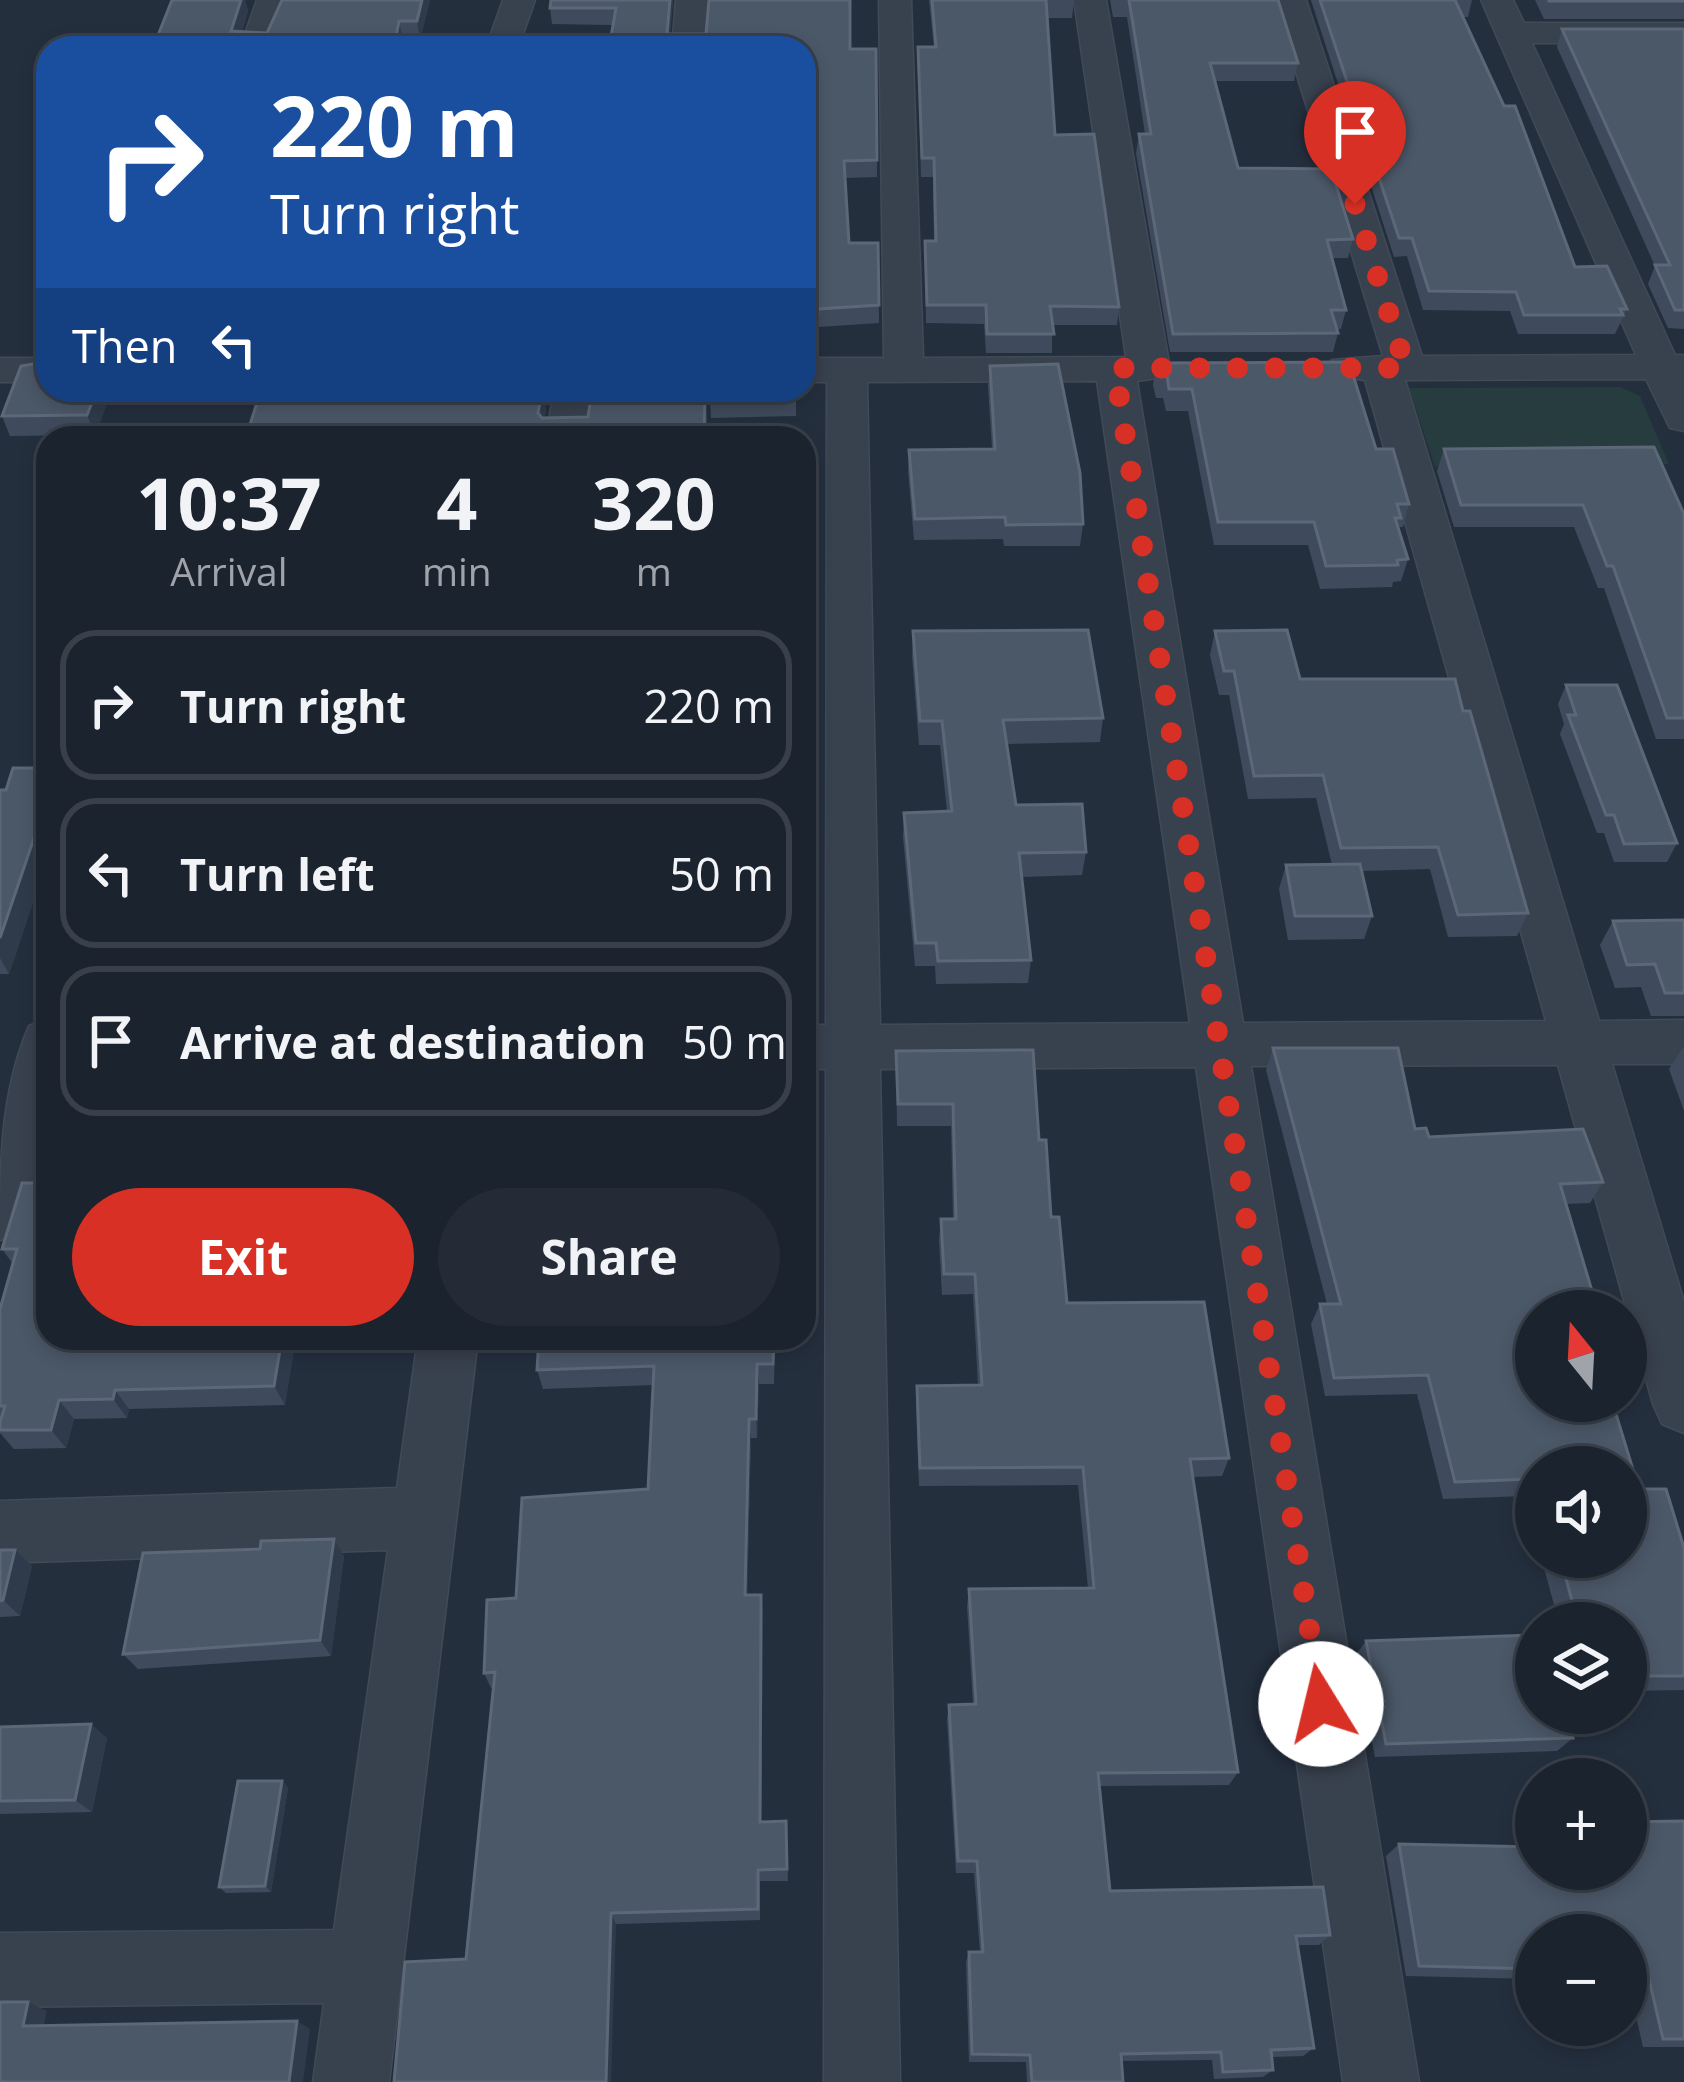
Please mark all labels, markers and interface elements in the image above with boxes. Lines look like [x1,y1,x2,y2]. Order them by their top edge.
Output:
text: 220 m [270,67,518,182]
pin [1304,81,1406,204]
icon: right [72,84,228,240]
icon: arrive [1322,99,1388,165]
text: Turn right [270,176,519,250]
icon: left [201,312,267,378]
text: Then [72,315,177,376]
text: 10:37 [136,453,322,551]
text: 4 [436,453,477,551]
text: 320 [592,453,716,551]
text: Arrival [170,544,288,597]
text: min [422,544,492,597]
text: m [636,544,672,597]
icon: right [78,672,144,738]
text: Turn right [180,675,406,736]
text: 220 m [643,675,774,736]
icon: left [78,840,144,906]
text: Turn left [180,843,375,904]
text: 50 m [669,843,774,904]
icon: arrive [78,1008,144,1074]
text: Arrive at destination [180,1011,646,1072]
text: 50 m [682,1011,787,1072]
button: Exit [72,1188,414,1326]
button: Share [438,1188,780,1326]
north arrow [1515,1290,1647,1422]
map controls [1515,1290,1647,2046]
button: sound [1515,1446,1647,1578]
button: layers [1515,1602,1647,1734]
position arrow [1258,1641,1384,1767]
button: + [1515,1758,1647,1890]
button: − [1515,1914,1647,2046]

